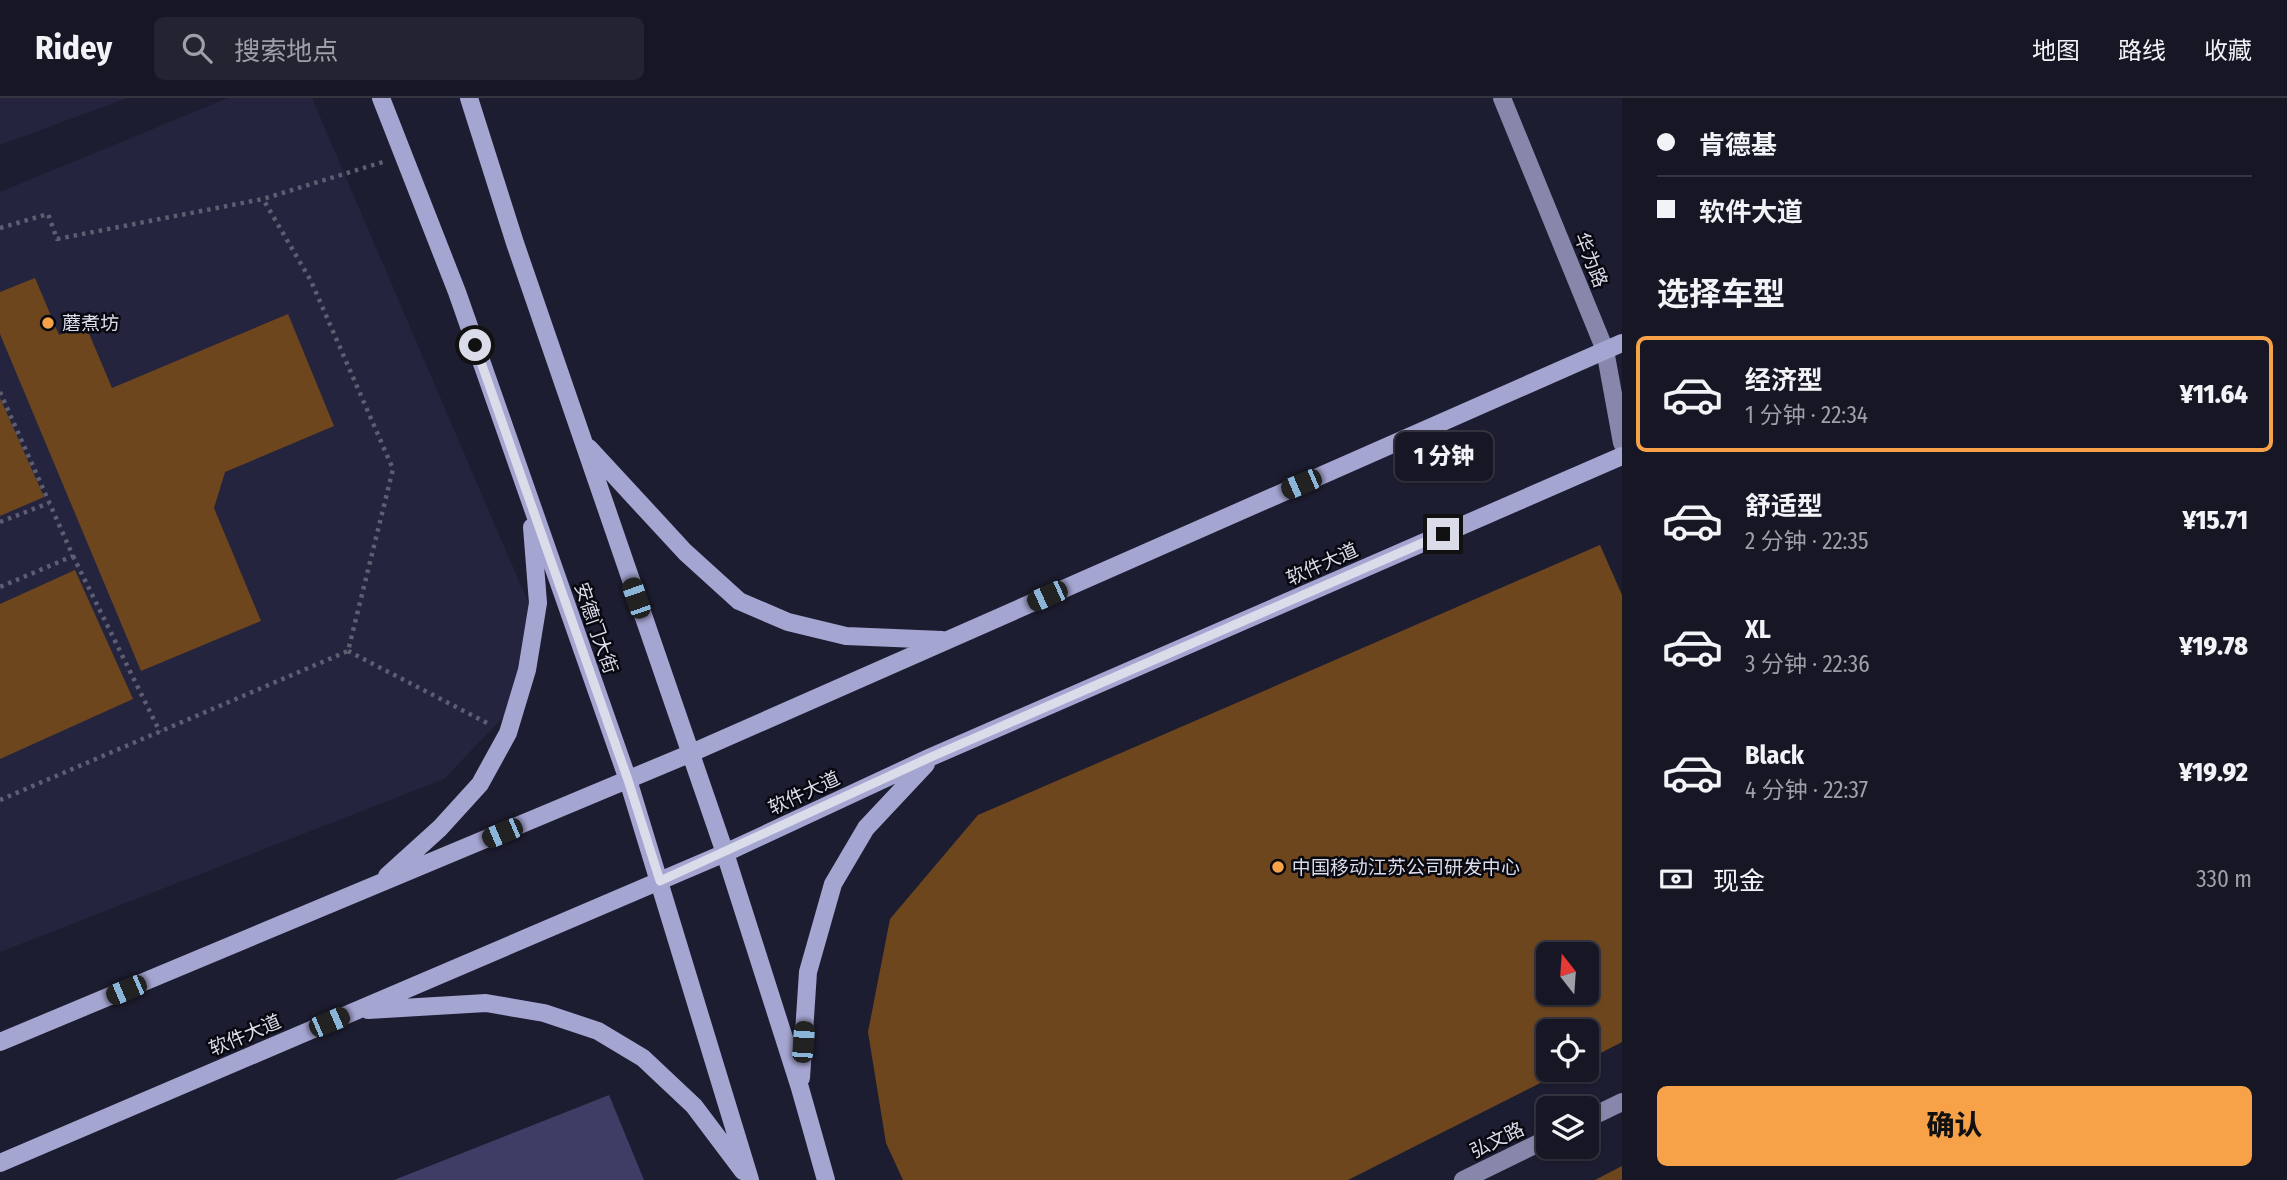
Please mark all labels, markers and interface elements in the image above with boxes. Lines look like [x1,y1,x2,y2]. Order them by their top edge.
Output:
search box [154,17,644,80]
text: Ridey [35,28,112,68]
icon: search [178,29,216,67]
text: 搜索地点 [234,36,338,67]
text: 地图 [2032,37,2080,65]
text: 路线 [2118,37,2166,65]
text: 收藏 [2204,37,2252,65]
text: 肯德基 [1699,130,1777,161]
text: 软件大道 [1699,197,1803,228]
street label: 华为路 [1570,229,1612,291]
text: 选择车型 [1657,275,1785,313]
place label: 蘑煮坊 [62,312,119,335]
marker: 蘑煮坊 [40,315,56,331]
route start [459,329,491,361]
icon: car [1661,363,1724,426]
text: 经济型 [1745,365,1823,396]
text: ¥11.64 [2180,379,2248,410]
text: 1 分钟 · 22:34 [1745,401,1868,429]
callout: 1 分钟 [1394,432,1492,482]
text: 1 分钟 [1414,442,1474,470]
car [1278,466,1325,502]
icon: car [1661,489,1724,552]
text: 舒适型 [1745,491,1823,522]
text: ¥15.71 [2182,505,2248,536]
route end [1427,518,1459,550]
text: 2 分钟 · 22:35 [1745,527,1869,555]
street label: 软件大道 [1283,538,1361,590]
car [620,575,653,621]
car [1024,578,1071,614]
street label: 安德门大街 [570,579,622,677]
text: XL [1745,614,1771,645]
icon: car [1661,615,1724,678]
text: ¥19.78 [2179,631,2248,662]
text: 3 分钟 · 22:36 [1745,650,1870,678]
text: Black [1745,740,1804,771]
icon: car [1661,741,1724,804]
text: ¥19.92 [2179,757,2248,788]
street label: 软件大道 [765,767,843,819]
text: 4 分钟 · 22:37 [1745,776,1868,804]
car [479,815,526,851]
place label: 中国移动江苏公司研发中心 [1292,856,1520,879]
marker: 中国移动江苏公司研发中心 [1270,859,1286,875]
icon: cash [1657,860,1695,898]
text: 330 m [2196,865,2252,893]
text: 现金 [1713,866,1765,897]
north arrow [1536,942,1600,1004]
map controls [1536,942,1599,1159]
car [103,972,150,1008]
car [306,1004,353,1040]
street label: 软件大道 [206,1010,284,1060]
button: locate [1536,1019,1599,1082]
car [792,1020,815,1064]
button: 确认 [1657,1086,2252,1166]
button: layers [1536,1096,1599,1159]
street label: 弘文路 [1466,1117,1528,1163]

